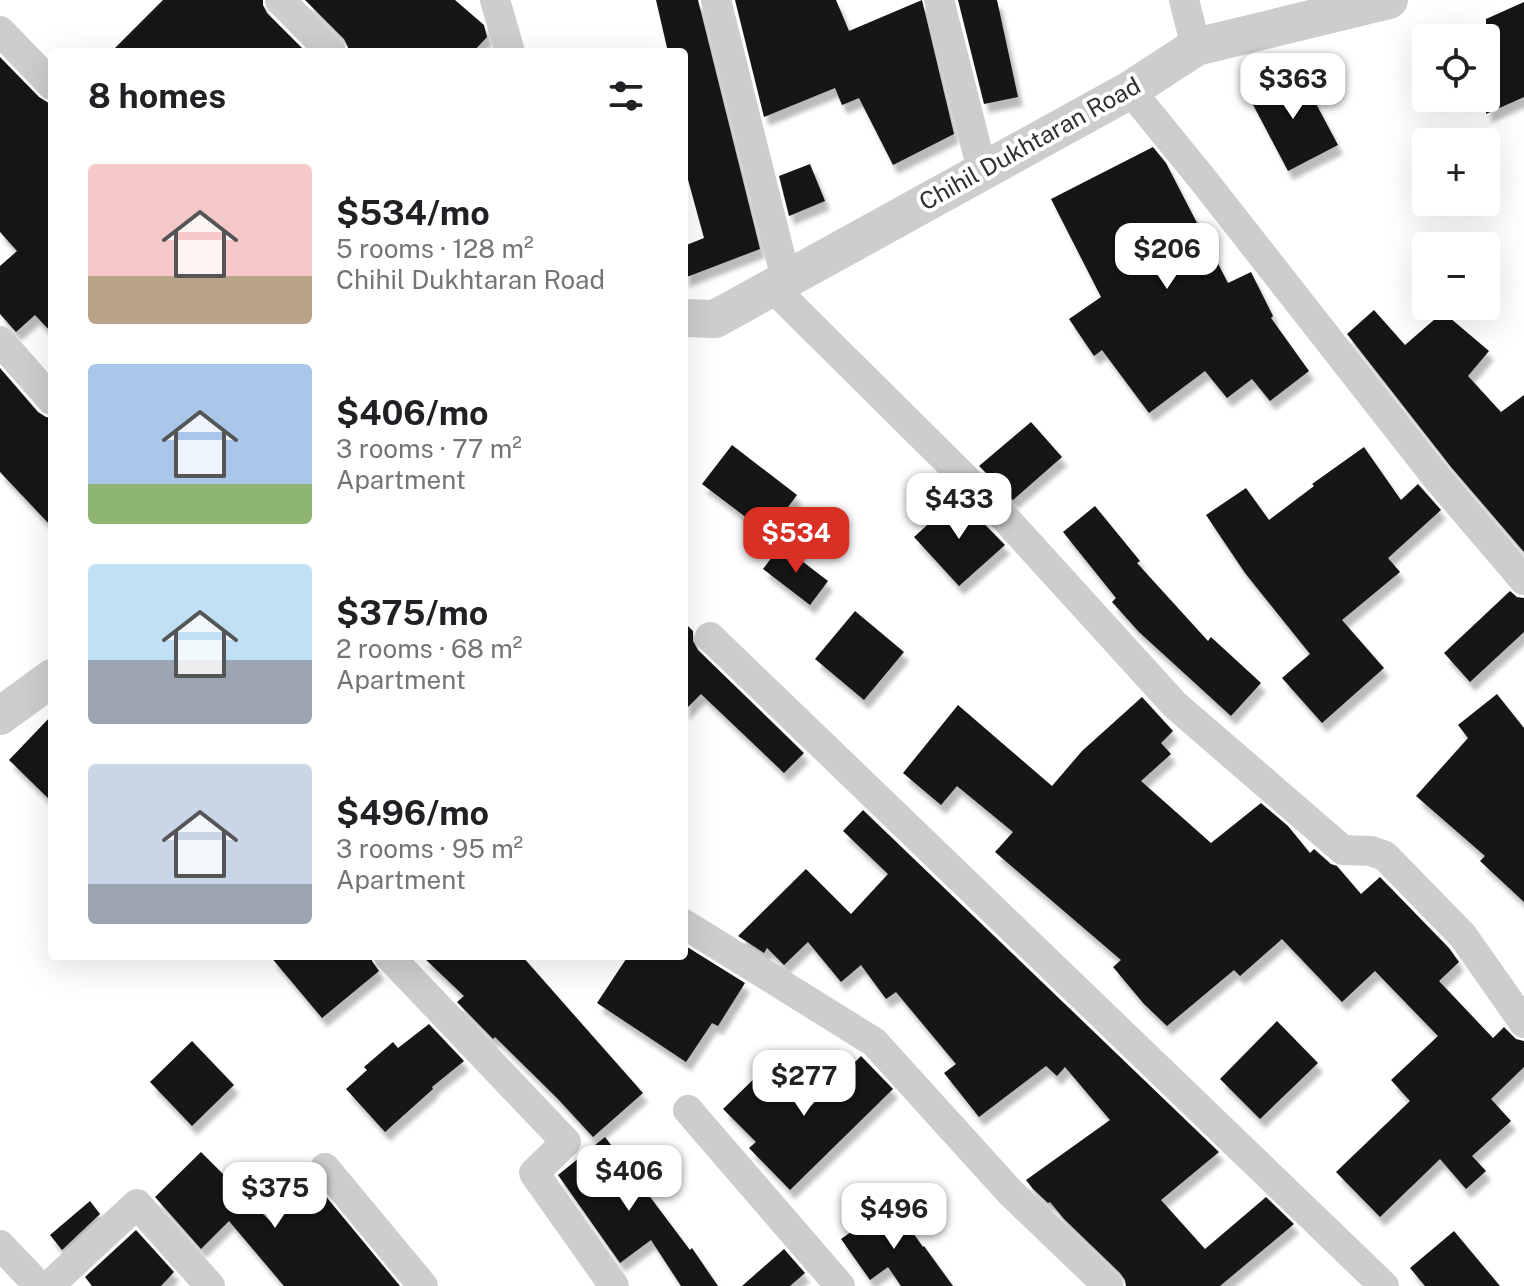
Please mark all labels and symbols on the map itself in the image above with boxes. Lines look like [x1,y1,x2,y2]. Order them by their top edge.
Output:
pin: $363 [1246,53,1340,121]
street label: Chihil Dukhtaran Road [914,71,1145,216]
pin: $206 [1120,223,1214,291]
pin: $433 [912,473,1006,541]
pin: $534 [749,507,843,575]
pin: $277 [757,1050,851,1118]
pin: $406 [582,1145,676,1213]
pin: $375 [228,1162,322,1230]
pin: $496 [847,1183,941,1251]

